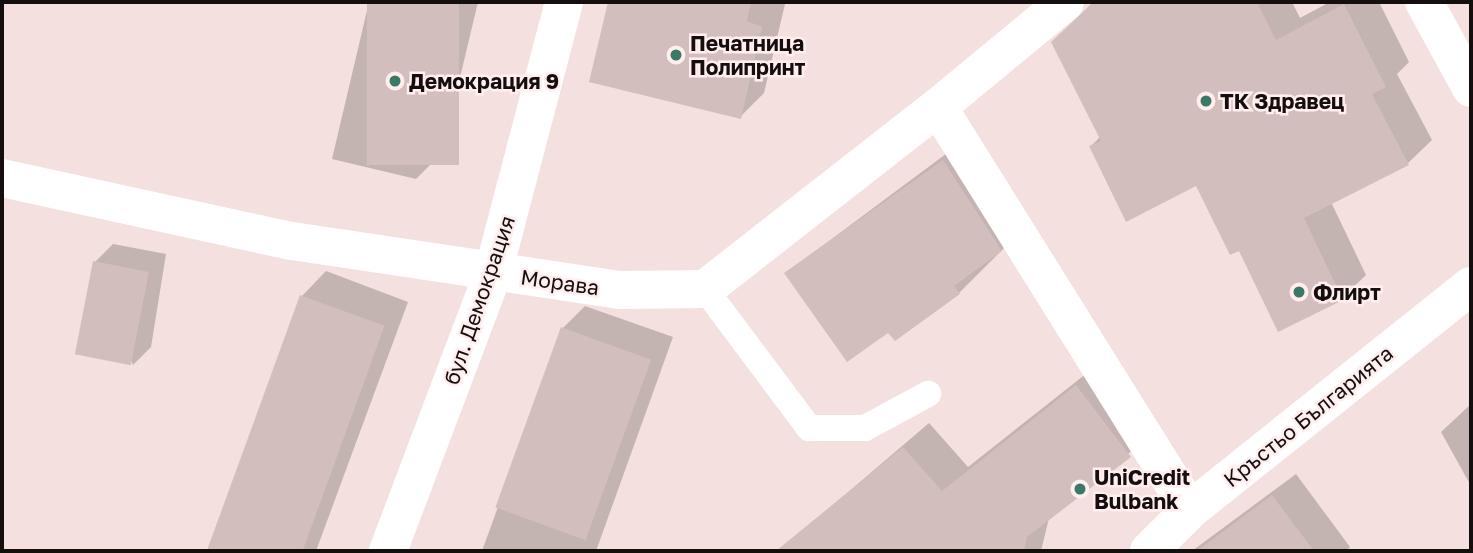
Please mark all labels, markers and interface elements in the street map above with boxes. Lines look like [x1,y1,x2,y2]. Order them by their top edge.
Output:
place label: Печатница Полипринт [690,30,806,80]
marker: Печатница Полипринт [668,47,684,63]
place label: Демокрация 9 [409,68,559,94]
marker: Демокрация 9 [387,73,403,89]
place label: ТК Здравец [1220,88,1344,114]
marker: ТК Здравец [1198,93,1214,109]
street label: бул. Демокрация [438,212,520,388]
street label: Морава [519,264,601,300]
place label: Флирт [1313,279,1381,305]
marker: Флирт [1291,284,1307,300]
street label: Кръстьо Българията [1218,340,1398,492]
place label: UniCredit Bulbank [1094,464,1190,514]
marker: UniCredit Bulbank [1072,481,1088,497]

